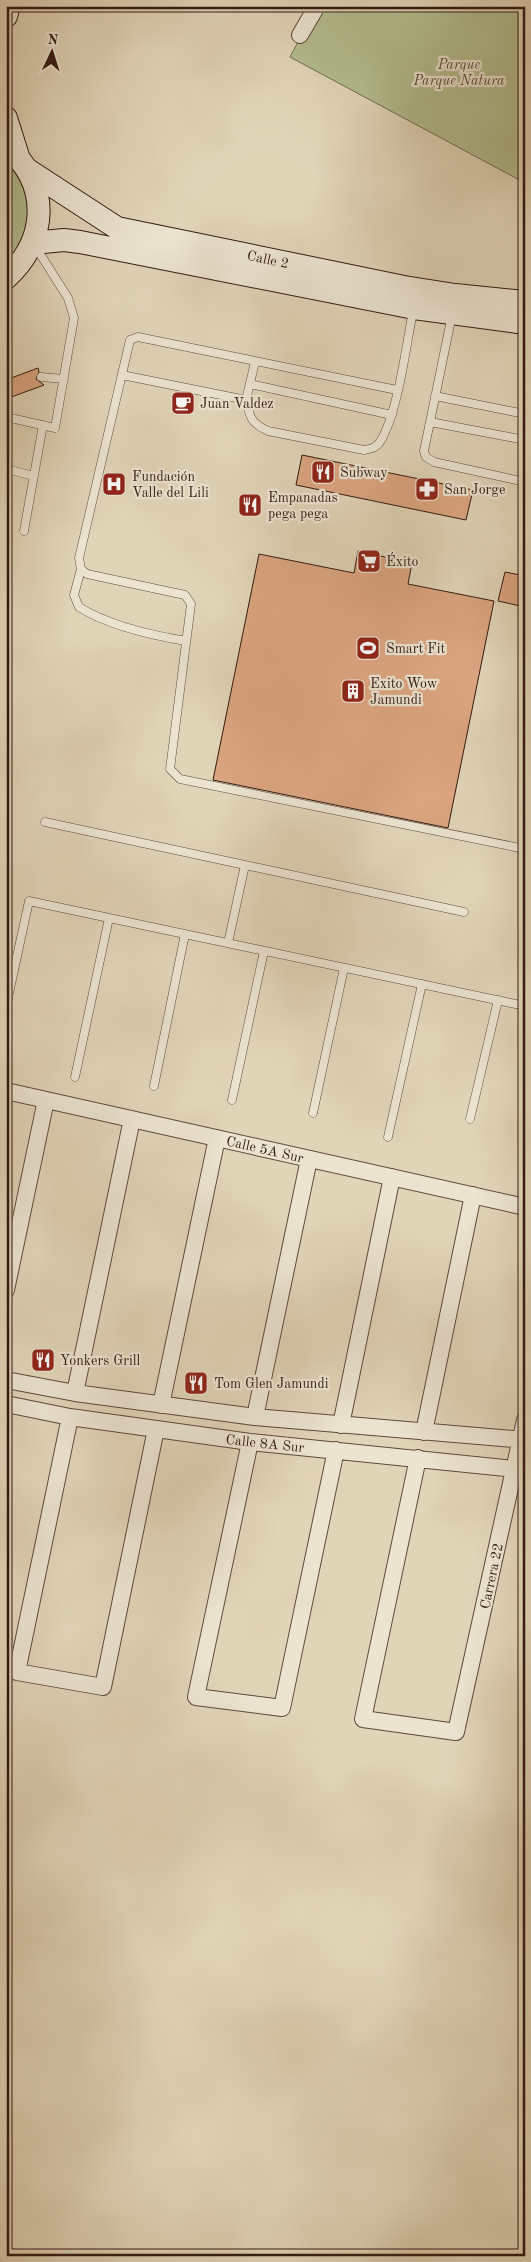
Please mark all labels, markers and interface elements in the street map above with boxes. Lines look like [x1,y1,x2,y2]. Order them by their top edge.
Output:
north arrow [28,28,78,78]
text: N [47,33,59,47]
park label: Parque Parque Natura [412,58,505,89]
street label: Calle 2 [246,249,290,271]
cafe icon: Juan Valdez [170,390,196,416]
place label: Juan Valdez [200,397,274,411]
restaurant icon: Subway [310,459,336,485]
place label: Subway [340,466,388,480]
place label: Fundación Valle del Lili [132,470,209,500]
hospital icon: Fundación Valle del Lili [101,471,127,497]
pharmacy icon: San Jorge [414,476,440,502]
place label: San Jorge [444,483,505,497]
place label: Empanadas pega pega [268,491,338,521]
restaurant icon: Empanadas pega pega [237,492,263,518]
supermarket icon: Éxito [356,548,382,574]
place label: Éxito [386,552,419,569]
sports icon: Smart Fit [355,635,381,661]
place label: Smart Fit [386,642,446,656]
place label: Exito Wow Jamundi [370,677,438,707]
building icon: Exito Wow Jamundi [340,678,366,704]
street label: Calle 5A Sur [225,1134,305,1166]
restaurant icon: Yonkers Grill [30,1347,56,1373]
place label: Yonkers Grill [60,1354,141,1368]
restaurant icon: Tom Glen Jamundi [183,1370,209,1396]
place label: Tom Glen Jamundi [214,1377,329,1391]
street label: Calle 8A Sur [225,1433,305,1455]
street label: Carrera 22 [478,1542,506,1610]

